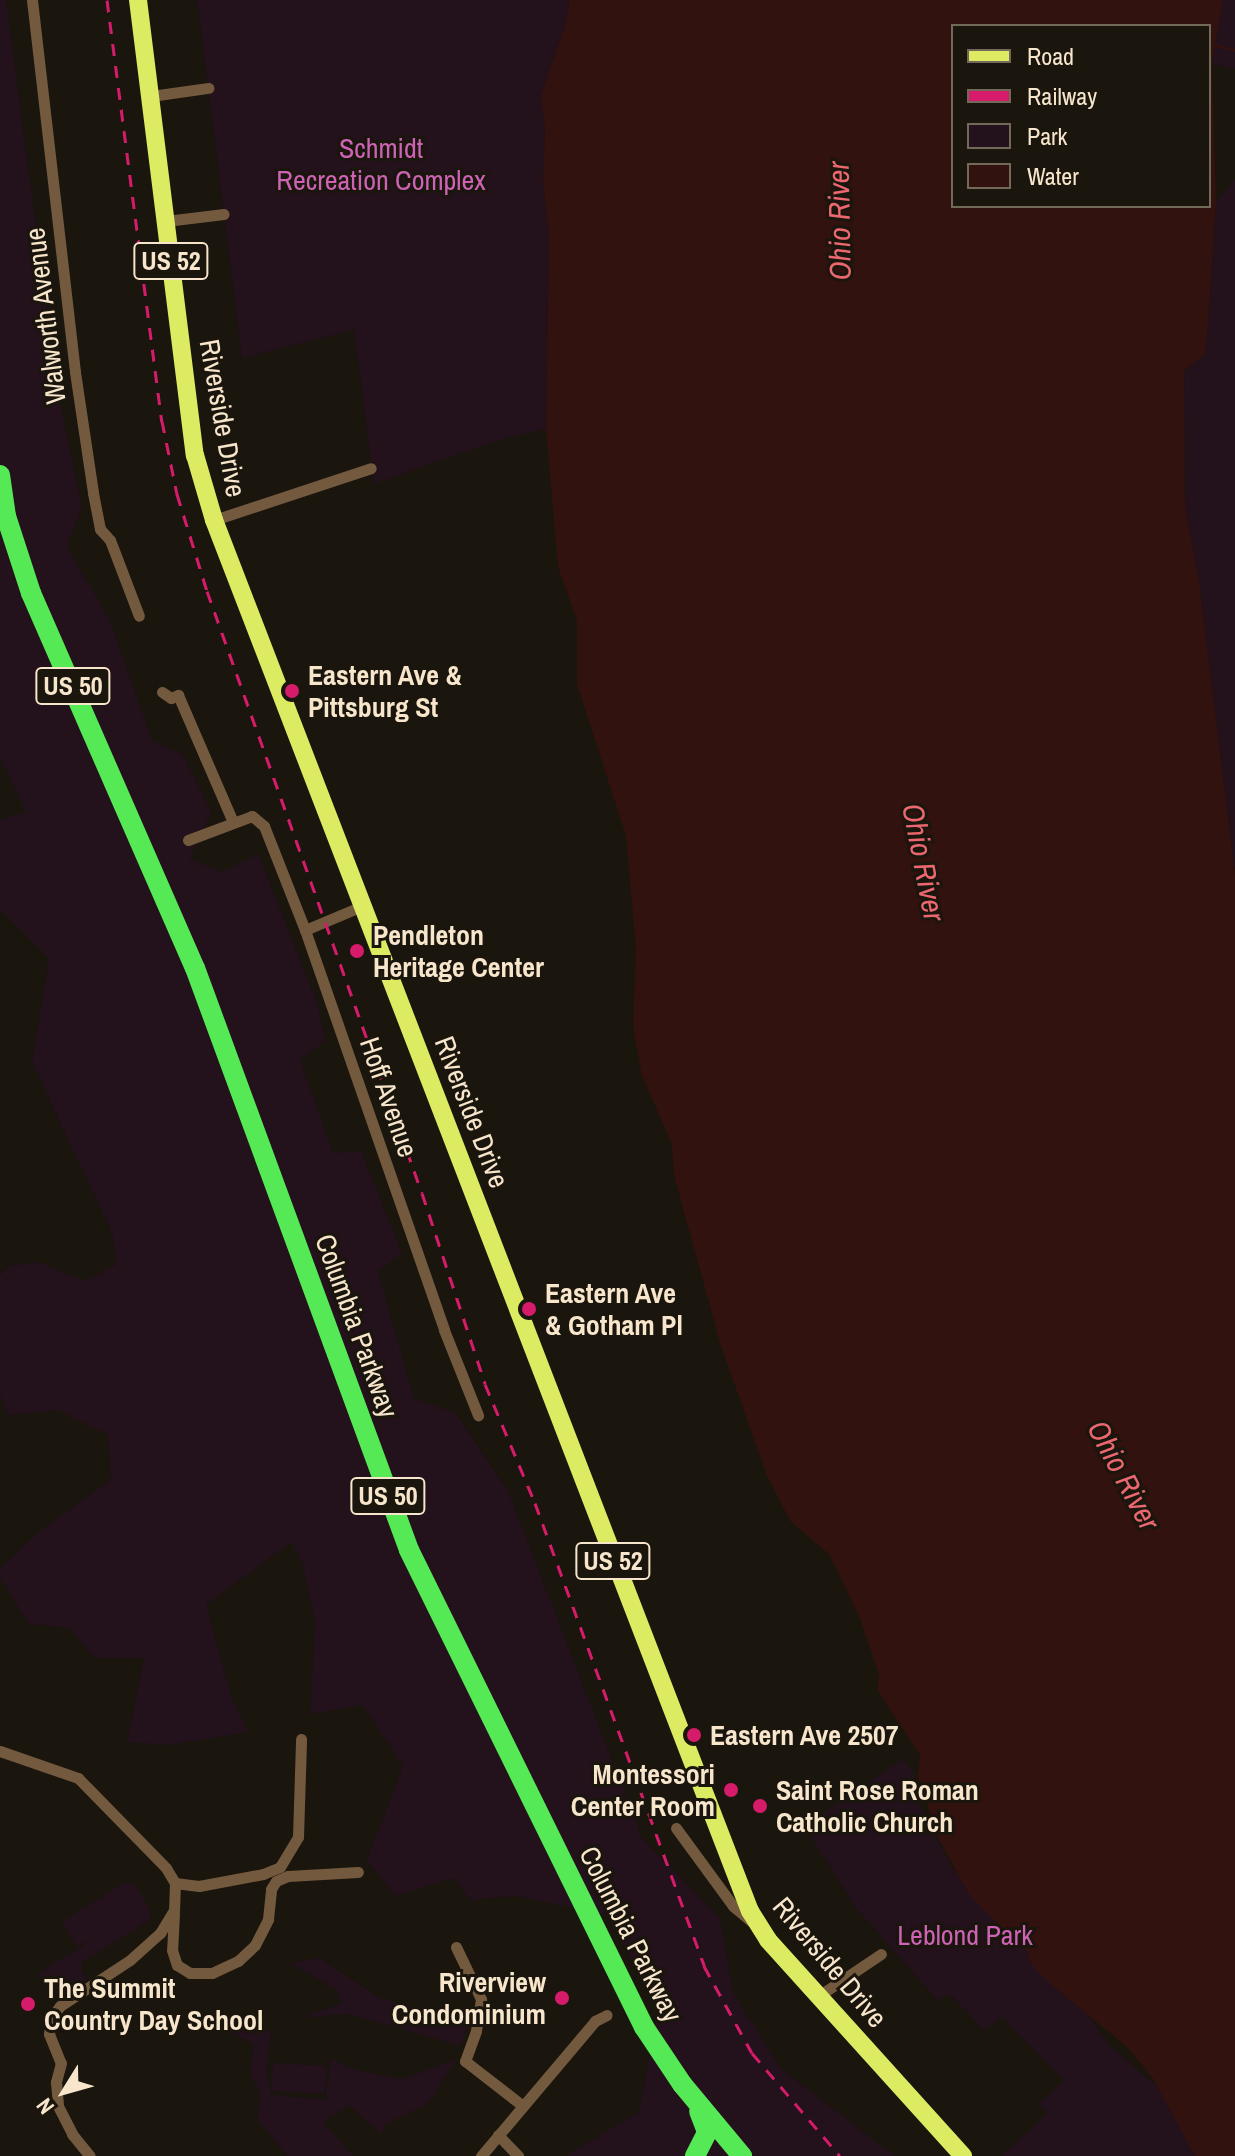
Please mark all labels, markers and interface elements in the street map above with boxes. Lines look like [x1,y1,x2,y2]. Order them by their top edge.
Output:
legend [951,24,1211,208]
text: Road [1027,40,1074,72]
text: Railway [1027,80,1097,112]
text: Park [1027,120,1067,152]
park label: Schmidt Recreation Complex [276,131,486,197]
text: Water [1027,160,1079,192]
water label: Ohio River [820,161,858,281]
street label: Walworth Avenue [17,225,73,407]
road number: US 52 [133,239,209,283]
street label: Riverside Drive [193,337,253,499]
place label: Eastern Ave & Pittsburg St [308,658,463,724]
road number: US 50 [35,664,111,708]
marker: Eastern Ave & Pittsburg St [283,682,301,700]
water label: Ohio River [895,800,953,924]
place label: Pendleton Heritage Center [373,918,544,984]
marker: Pendleton Heritage Center [348,942,366,960]
street label: Hoff Avenue [353,1032,425,1162]
street label: Riverside Drive [428,1032,516,1192]
street label: Columbia Parkway [308,1230,406,1422]
place label: Eastern Ave & Gotham Pl [545,1276,683,1342]
marker: Eastern Ave & Gotham Pl [520,1300,538,1318]
water label: Ohio River [1080,1414,1168,1536]
road number: US 50 [350,1474,426,1518]
road number: US 52 [575,1539,651,1583]
place label: Eastern Ave 2507 [710,1718,899,1752]
marker: Eastern Ave 2507 [685,1726,703,1744]
place label: Montessori Center Room [571,1757,715,1823]
place label: Saint Rose Roman Catholic Church [776,1773,979,1839]
marker: Montessori Center Room [722,1781,740,1799]
marker: Saint Rose Roman Catholic Church [751,1797,769,1815]
street label: Columbia Parkway [572,1841,690,2027]
street label: Riverside Drive [766,1890,894,2034]
park label: Leblond Park [897,1918,1033,1952]
place label: Riverview Condominium [392,1965,546,2031]
place label: The Summit Country Day School [44,1971,263,2037]
marker: Riverview Condominium [553,1989,571,2007]
marker: The Summit Country Day School [19,1995,37,2013]
north arrow [24,2052,104,2132]
text: N [29,2092,61,2121]

